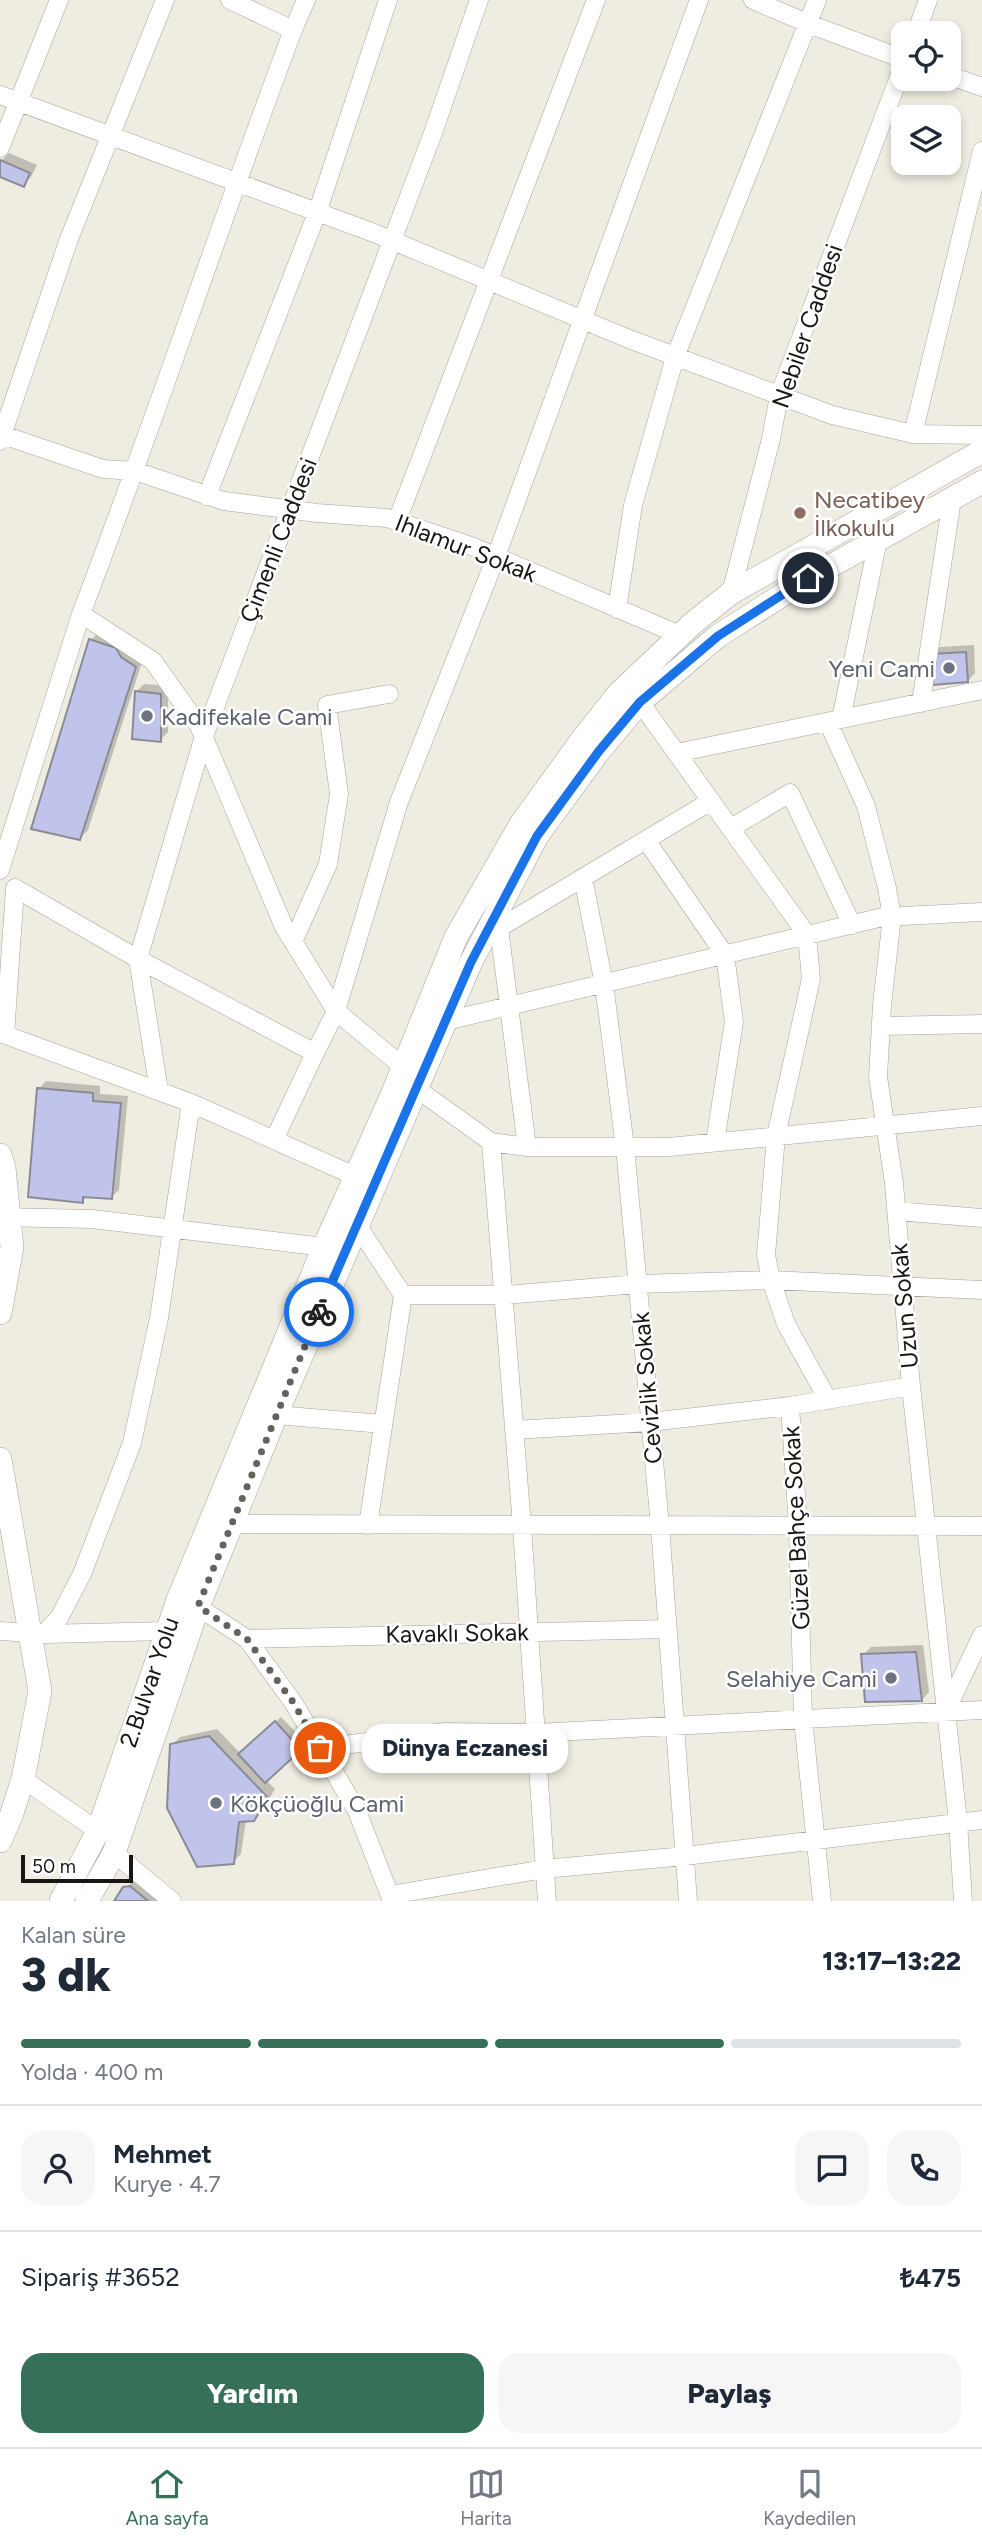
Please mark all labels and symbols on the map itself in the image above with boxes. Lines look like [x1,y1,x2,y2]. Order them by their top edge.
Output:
street label: Nebiler Caddesi [765,240,849,412]
street label: Çimenli Caddesi [233,454,323,626]
place label: Necatibey İlkokulu [814,485,925,542]
marker: Necatibey İlkokulu [792,505,808,521]
street label: Ihlamur Sokak [391,508,541,588]
pin [778,548,838,608]
place label: Yeni Cami [828,654,935,683]
marker: Yeni Cami [941,660,957,676]
place label: Kadifekale Cami [161,702,333,731]
marker: Kadifekale Cami [139,708,155,724]
street label: Uzun Sokak [884,1242,924,1370]
courier [284,1277,354,1347]
street label: Cevizlik Sokak [626,1311,668,1465]
street label: Güzel Bahçe Sokak [776,1425,816,1631]
street label: 2.Bulvar Yolu [113,1613,185,1751]
street label: Kavaklı Sokak [385,1617,529,1649]
place label: Selahiye Cami [726,1664,877,1693]
marker: Selahiye Cami [883,1670,899,1686]
pin [290,1718,350,1778]
callout: Dünya Eczanesi [362,1724,568,1772]
place label: Kökçüoğlu Cami [230,1789,404,1818]
marker: Kökçüoğlu Cami [208,1795,224,1811]
scale bar [21,1852,133,1884]

